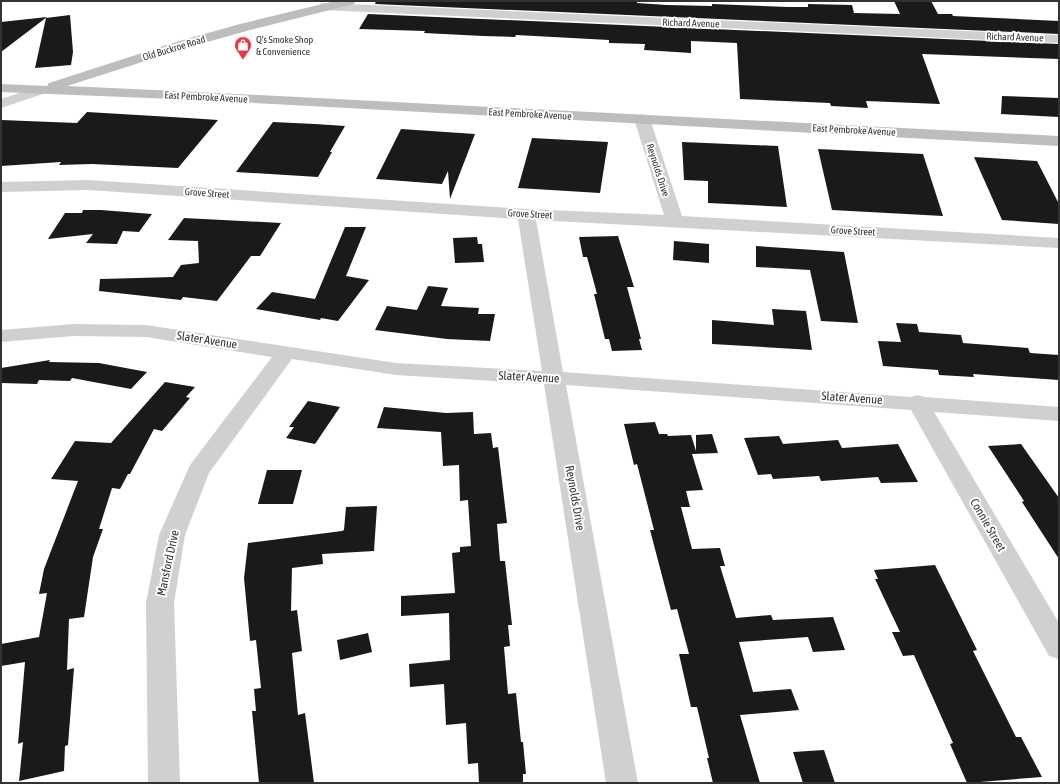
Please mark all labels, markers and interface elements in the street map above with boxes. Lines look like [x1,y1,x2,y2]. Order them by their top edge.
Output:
street label: Richard Avenue [662,17,720,30]
street label: Richard Avenue [986,31,1044,44]
street label: Old Buckroe Road [141,33,207,63]
place label: Q’s Smoke Shop & Convenience [256,34,313,57]
shop icon: Q’s Smoke Shop & Convenience [233,35,253,60]
street label: East Pembroke Avenue [164,89,248,105]
street label: East Pembroke Avenue [488,106,572,122]
street label: East Pembroke Avenue [812,122,896,138]
street label: Reynolds Drive [644,142,672,198]
street label: Grove Street [184,186,230,200]
street label: Grove Street [507,207,553,221]
street label: Grove Street [830,224,876,238]
street label: Slater Avenue [176,328,238,352]
street label: Slater Avenue [498,368,560,386]
street label: Slater Avenue [821,389,883,407]
street label: Reynolds Drive [562,464,588,532]
street label: Connie Street [967,496,1009,554]
street label: Mansford Drive [154,529,182,597]

